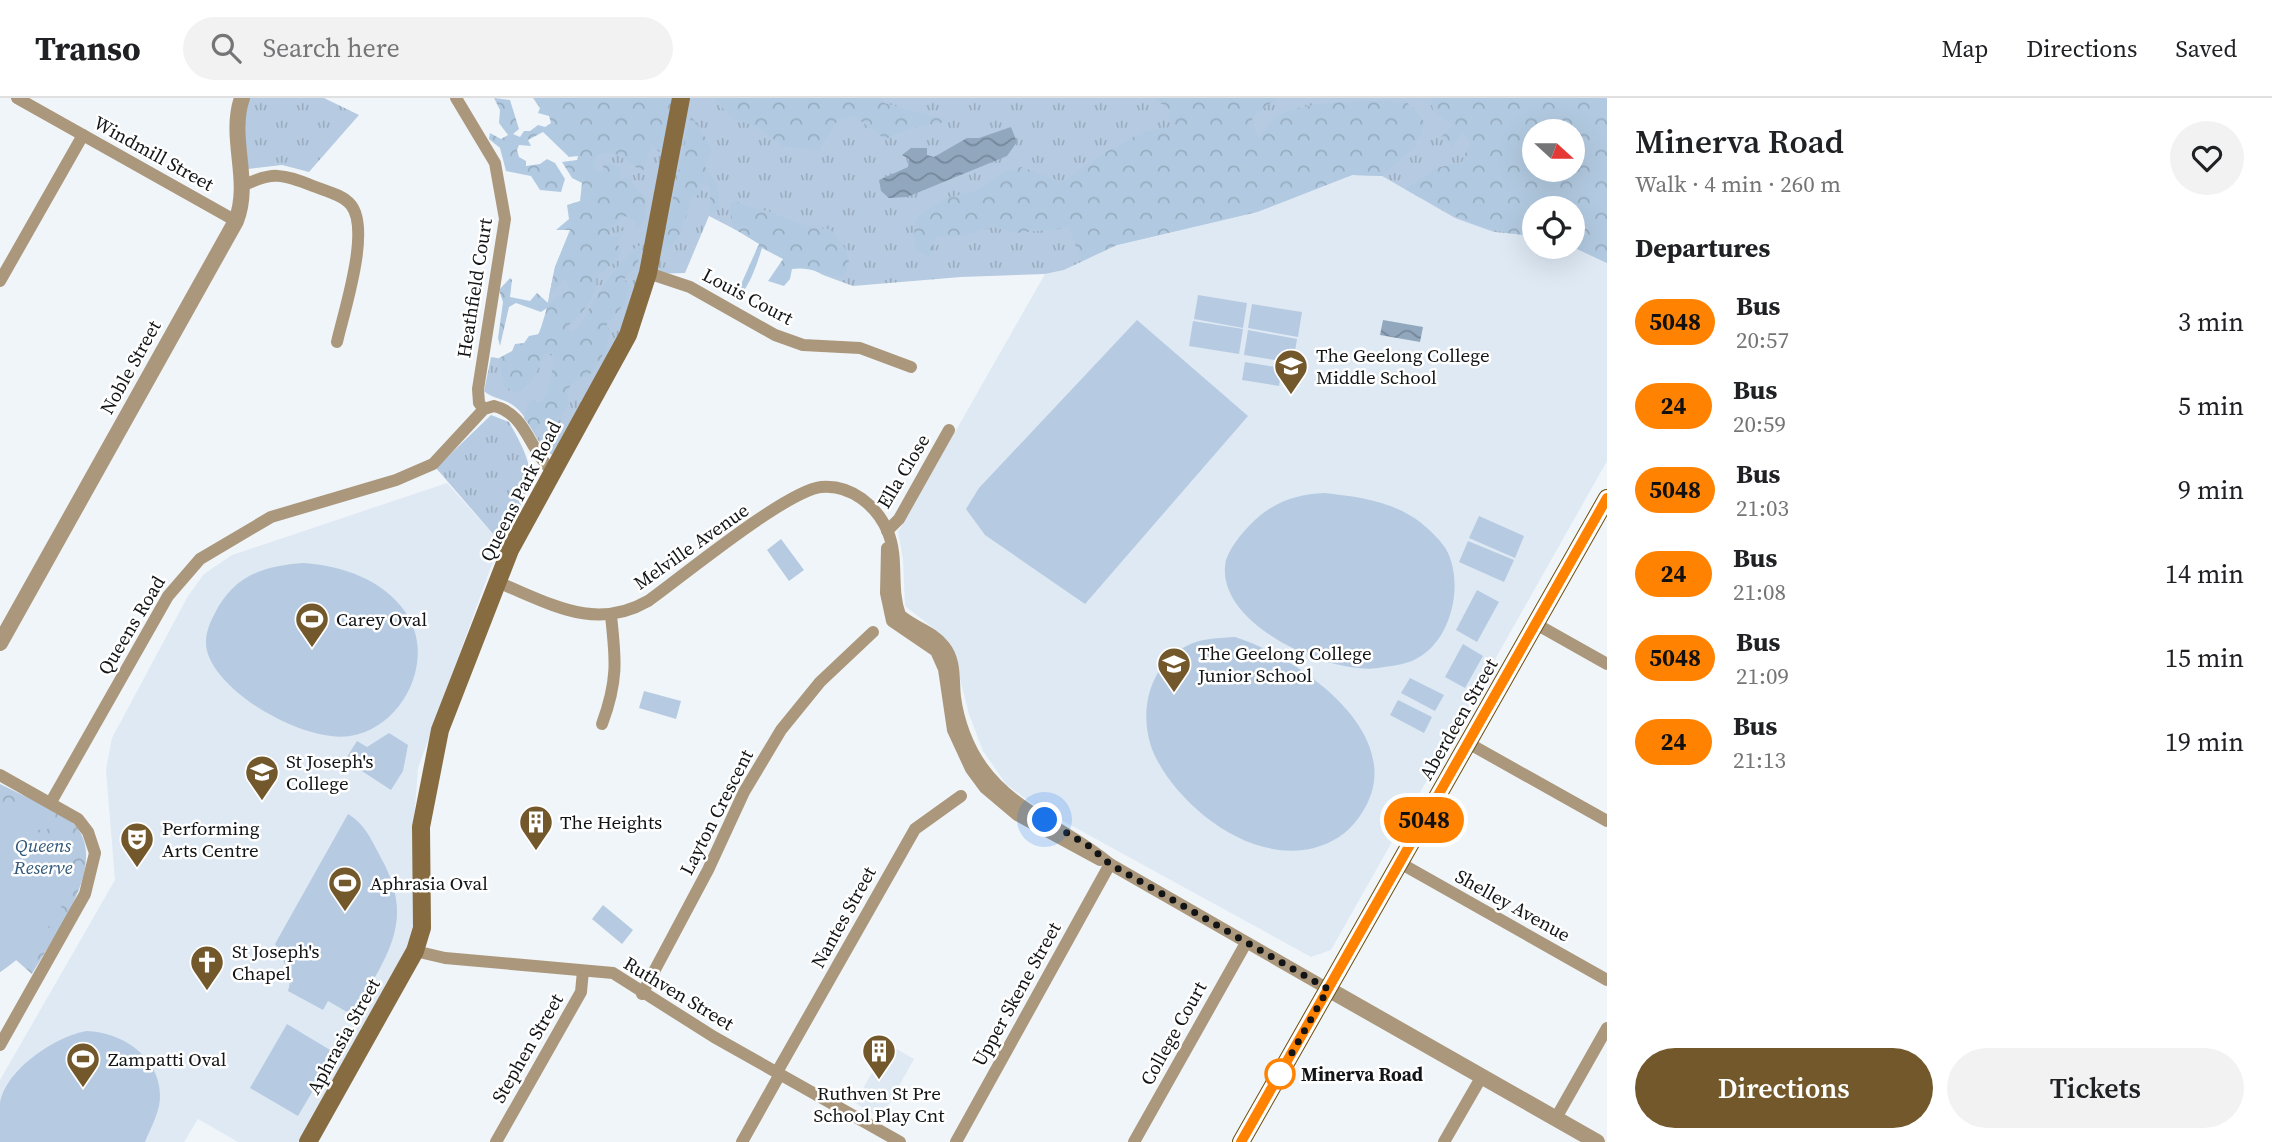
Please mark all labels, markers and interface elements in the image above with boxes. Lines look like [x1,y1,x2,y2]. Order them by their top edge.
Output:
search box [183,17,673,80]
text: Transo [35,26,141,71]
icon: search [207,29,245,67]
text: Search here [263,30,400,66]
text: Map [1941,32,1988,65]
text: Directions [2026,32,2137,65]
text: Saved [2175,32,2237,65]
street label: Windmill Street [89,109,219,197]
north arrow [1522,119,1586,182]
map controls [1522,119,1585,259]
text: Minerva Road [1635,119,1844,164]
button: heart [2170,121,2244,195]
text: Walk · 4 min · 260 m [1635,168,1841,200]
button: locate [1522,196,1585,259]
street label: Heathfield Court [450,215,498,360]
text: Departures [1635,230,1770,266]
street label: Louis Court [698,261,798,331]
text: Bus [1736,288,1780,324]
text: 3 min [2178,304,2244,340]
text: 5048 [1649,305,1701,338]
street label: Noble Street [94,315,167,419]
text: 20:57 [1736,324,1789,356]
place label: The Geelong College Middle School [1316,342,1490,390]
school or university icon: The Geelong College Middle School [1272,347,1310,396]
text: Bus [1733,372,1777,408]
text: 5 min [2178,388,2244,424]
text: 24 [1660,389,1687,422]
text: 20:59 [1733,408,1786,440]
street label: Queens Park Road [473,416,567,566]
street label: Ella Close [871,429,935,513]
text: Bus [1736,456,1780,492]
text: 9 min [2178,472,2244,508]
text: 5048 [1649,473,1701,506]
text: 21:03 [1736,492,1789,524]
street label: Melville Avenue [628,497,754,595]
text: Bus [1733,540,1777,576]
text: 14 min [2165,556,2244,592]
text: 24 [1660,557,1687,590]
street label: Queens Road [91,571,171,679]
text: 21:08 [1733,576,1786,608]
sports icon: Carey Oval [293,600,331,649]
place label: Carey Oval [336,606,427,632]
text: Bus [1736,624,1780,660]
place label: The Geelong College Junior School [1197,640,1372,688]
text: 15 min [2165,640,2244,676]
text: 5048 [1649,641,1701,674]
school or university icon: The Geelong College Junior School [1155,645,1193,694]
street label: Aberdeen Street [1413,653,1504,785]
text: 21:09 [1736,660,1789,692]
text: Bus [1733,708,1777,744]
text: 19 min [2165,724,2244,760]
text: 24 [1660,725,1687,758]
street label: Layton Crescent [673,744,759,879]
text: 21:13 [1733,744,1786,776]
place label: St Joseph's College [286,748,374,796]
school or university icon: St Joseph's College [243,753,281,802]
line badge: 5048 [1375,797,1473,843]
your location [1027,802,1062,837]
building icon: The Heights [517,803,555,852]
text: 5048 [1398,803,1450,836]
place label: The Heights [560,809,662,835]
place label: Performing Arts Centre [162,815,260,863]
theatre icon: Performing Arts Centre [118,820,156,869]
park label: Queens Reserve [13,832,73,880]
street label: Nantes Street [804,861,882,972]
street label: Shelley Avenue [1451,863,1575,947]
sports icon: Aphrasia Oval [326,864,364,913]
place label: Aphrasia Oval [370,870,488,896]
street label: Upper Skene Street [966,917,1067,1071]
place label: St Joseph's Chapel [232,938,320,986]
church icon: St Joseph's Chapel [188,943,226,992]
street label: Ruthven Street [619,950,740,1037]
street label: Aphrasia Street [300,973,386,1099]
street label: College Court [1134,976,1213,1090]
street label: Stephen Street [485,988,569,1107]
building icon: Ruthven St Pre School Play Cnt [860,1032,898,1081]
sports icon: Zampatti Oval [64,1040,102,1089]
place label: Zampatti Oval [108,1046,227,1072]
button: Directions [1635,1048,1933,1128]
button: Tickets [1947,1048,2244,1128]
marker: Minerva Road [1265,1059,1295,1089]
place label: Minerva Road [1301,1061,1423,1087]
place label: Ruthven St Pre School Play Cnt [814,1080,945,1128]

